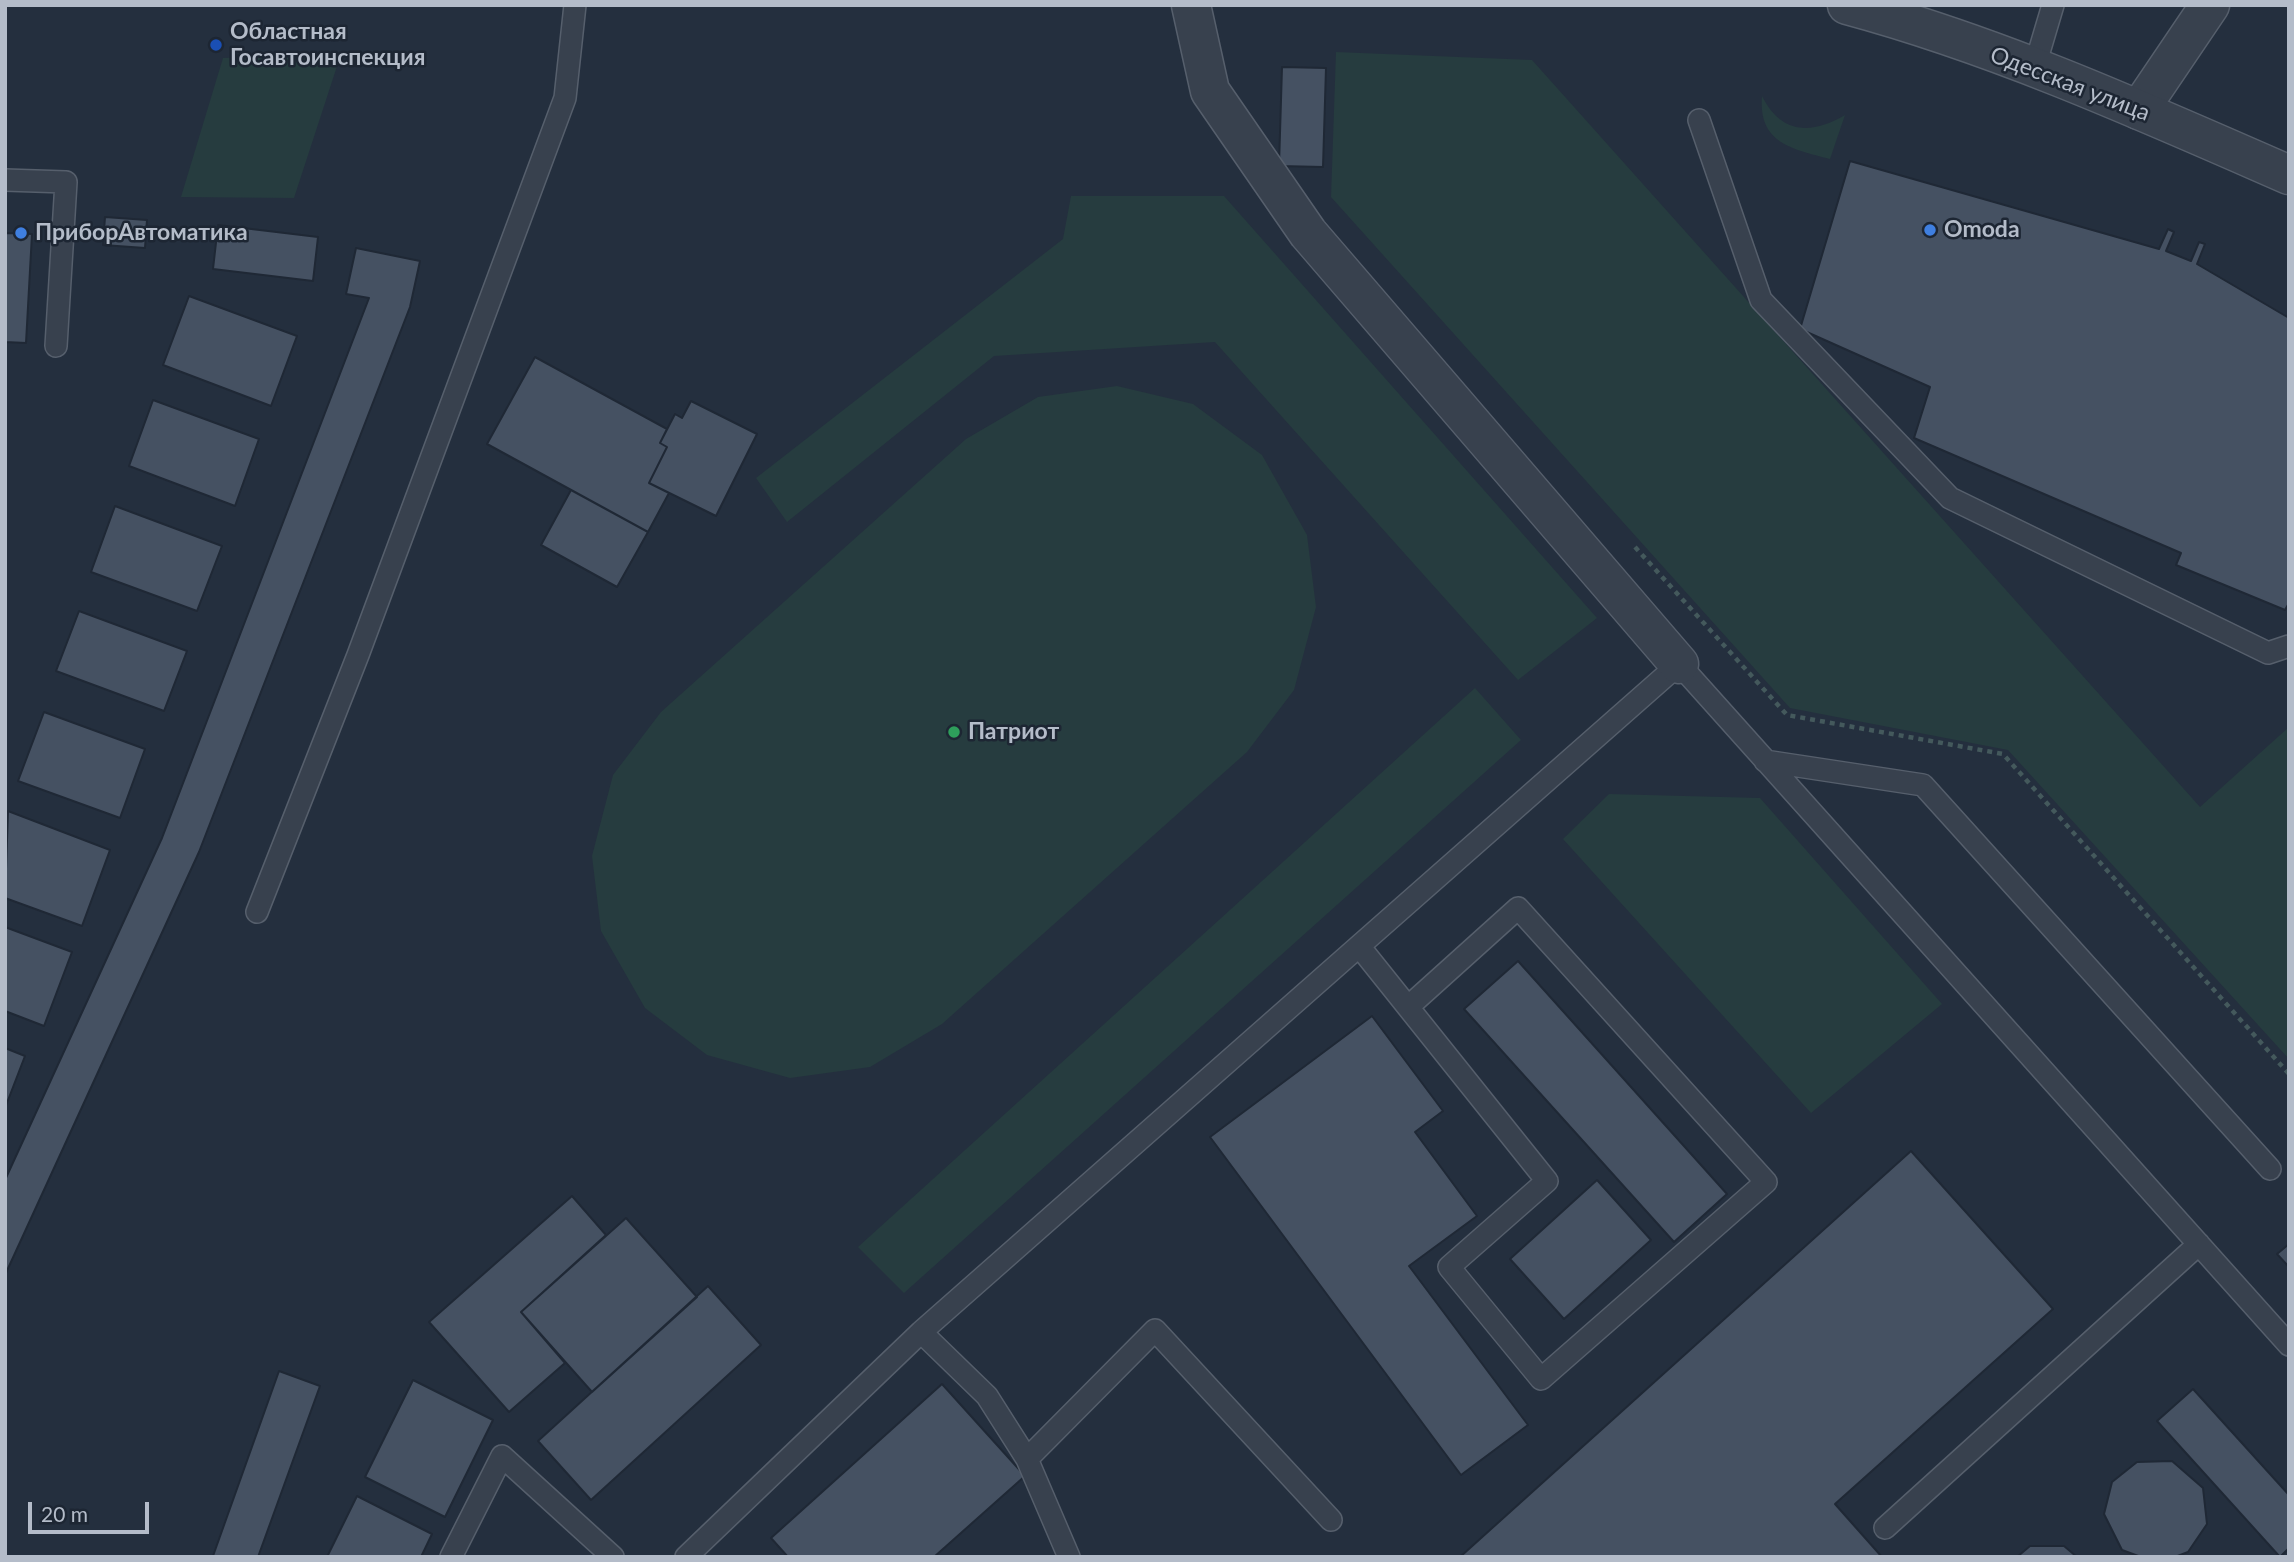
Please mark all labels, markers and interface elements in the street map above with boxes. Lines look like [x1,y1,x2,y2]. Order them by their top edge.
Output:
place label: Областная Госавтоинспекция [230,18,425,72]
marker: Областная Госавтоинспекция [208,37,224,53]
street label: Одесская улица [1986,41,2154,127]
place label: Omoda [1944,216,2020,244]
place label: ПриборАвтоматика [35,219,248,247]
marker: Omoda [1922,222,1938,238]
marker: ПриборАвтоматика [13,225,29,241]
place label: Патриот [968,718,1059,746]
marker: Патриот [946,724,962,740]
scale bar [32,1488,152,1532]
text: 20 m [41,1501,88,1526]

